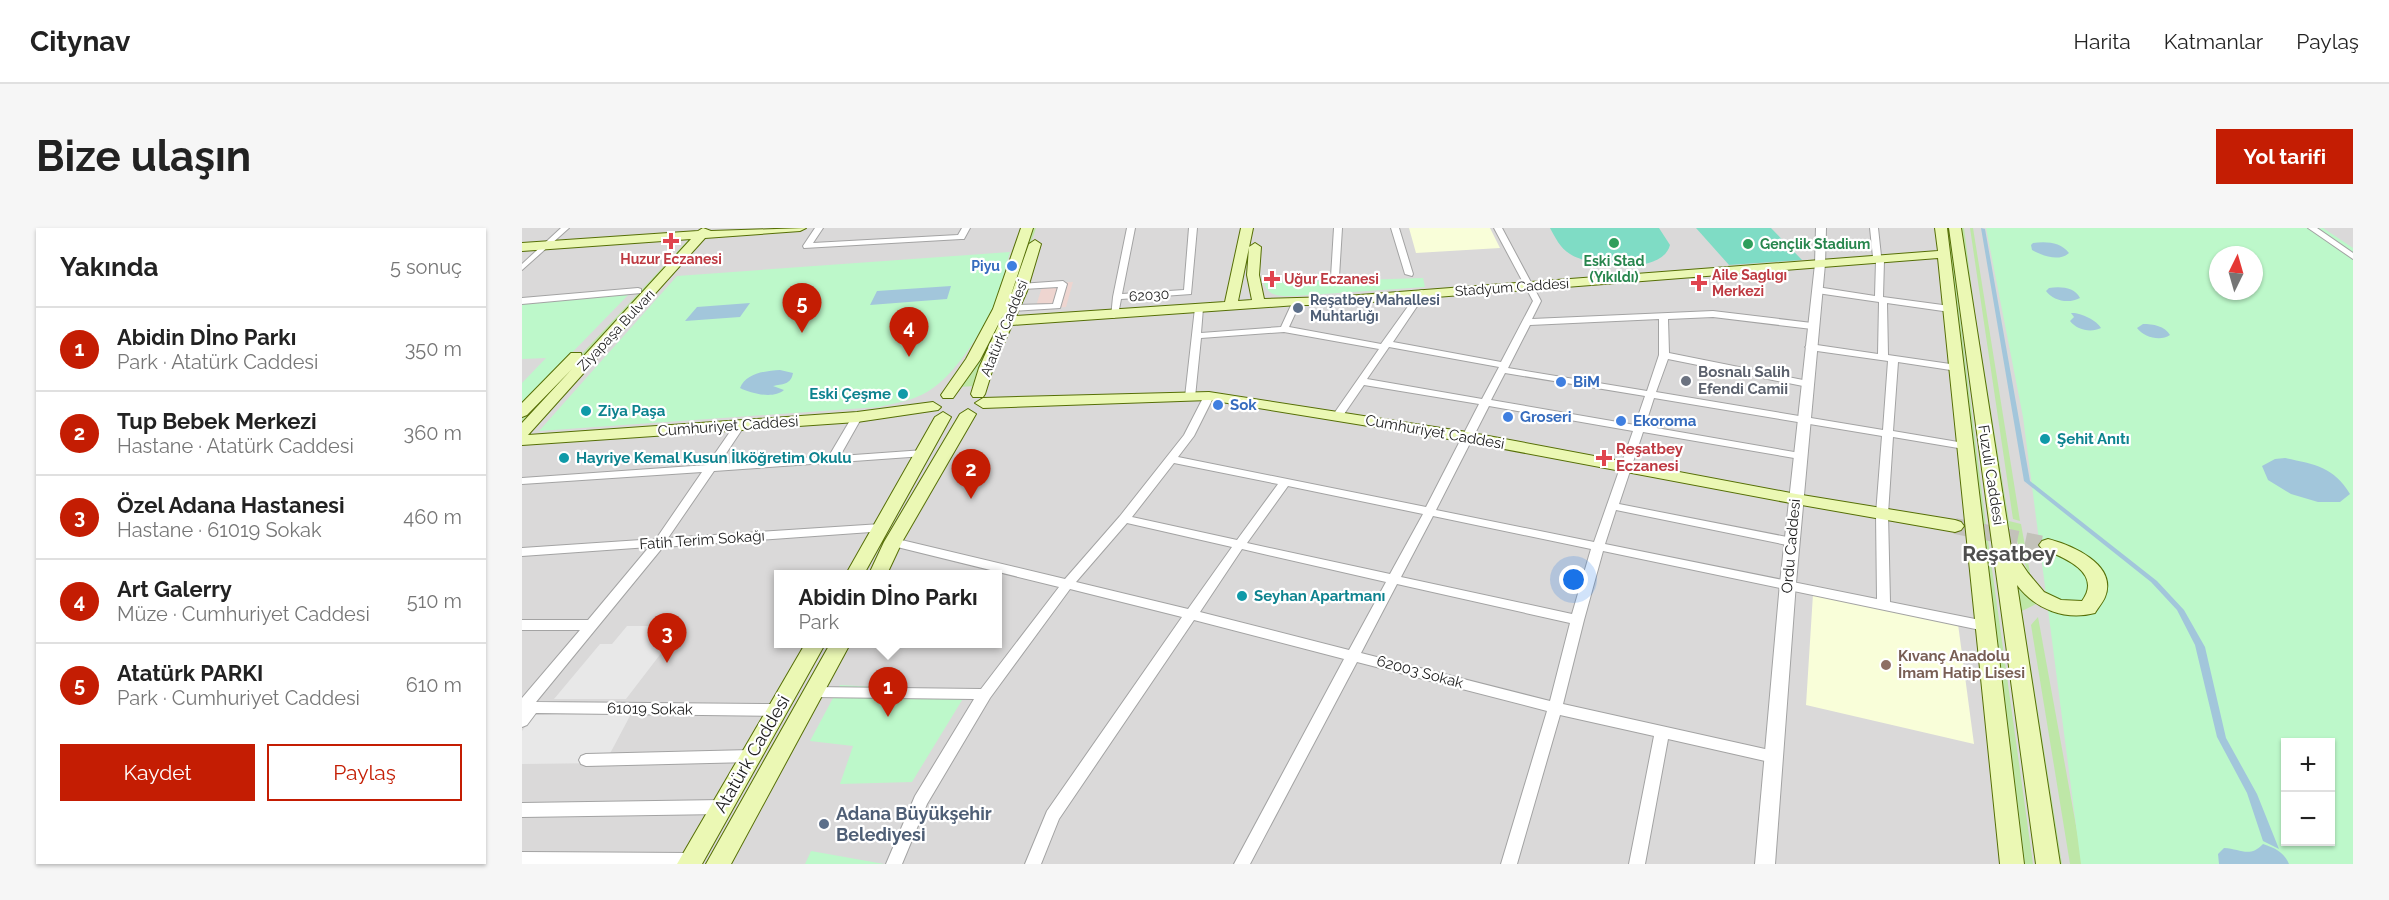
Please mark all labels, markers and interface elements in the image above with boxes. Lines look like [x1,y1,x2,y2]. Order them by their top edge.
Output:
text: Citynav [30,25,130,58]
text: Harita [2074,29,2131,54]
text: Katmanlar [2164,29,2263,54]
text: Paylaş [2296,29,2359,54]
button: Yol tarifi [2216,129,2353,184]
text: Bize ulaşın [36,132,251,181]
marker: Huzur Eczanesi [664,234,678,248]
marker: Eski Stad (Yıkıldı) [1607,236,1621,250]
place label: Gençlik Stadium [1760,236,1870,252]
marker: Gençlik Stadium [1741,237,1755,251]
north arrow [2209,246,2263,300]
place label: Huzur Eczanesi [620,251,722,267]
text: Yakında [60,252,158,282]
place label: Eski Stad (Yıkıldı) [1584,253,1644,285]
text: 5 sonuç [390,255,462,279]
place label: Piyu [971,258,1000,274]
marker: Piyu [1005,259,1019,273]
place label: Aile Saglıgı Merkezi [1712,267,1787,299]
place label: Uğur Eczanesi [1284,271,1379,287]
marker: Uğur Eczanesi [1265,272,1279,286]
marker: Aile Saglıgı Merkezi [1690,274,1708,292]
street label: Stadyum Caddesi [1454,275,1570,299]
street label: Atatürk Caddesi [977,277,1031,379]
pin: 5 [782,284,822,333]
street label: Ziyapaşa Bulvarı [574,286,658,374]
street label: 62030 [1128,286,1170,304]
place label: Reşatbey Mahallesi Muhtarlığı [1310,292,1440,324]
marker: Reşatbey Mahallesi Muhtarlığı [1291,301,1305,315]
pin: 4 [890,308,928,357]
text: Abidin Dİno Parkı [117,324,296,350]
text: 1 [75,337,84,361]
text: 350 m [405,337,462,361]
text: Park · Atatürk Caddesi [117,350,318,374]
place label: Bosnalı Salih Efendi Camii [1698,363,1790,398]
place label: BiM [1573,373,1600,391]
marker: Bosnalı Salih Efendi Camii [1679,374,1693,388]
marker: BiM [1554,375,1568,389]
place label: Eski Çeşme [809,385,891,403]
marker: Eski Çeşme [896,387,910,401]
place label: Sok [1230,396,1257,414]
marker: Sok [1211,398,1225,412]
place label: Ziya Paşa [598,402,666,420]
marker: Ziya Paşa [579,404,593,418]
text: Tup Bebek Merkezi [117,408,317,434]
place label: Groseri [1520,408,1572,426]
marker: Groseri [1501,410,1515,424]
street label: Cumhuriyet Caddesi [1364,411,1506,453]
street label: Cumhuriyet Caddesi [657,412,799,440]
place label: Ekoroma [1633,412,1697,430]
marker: Ekoroma [1614,414,1628,428]
text: 2 [74,421,85,445]
text: 360 m [404,421,462,445]
street label: Fuzuli Caddesi [1974,424,2008,526]
place label: Şehit Anıtı [2057,430,2130,448]
marker: Şehit Anıtı [2038,432,2052,446]
text: Hastane · Atatürk Caddesi [117,434,354,458]
place label: Reşatbey Eczanesi [1616,440,1684,475]
place label: Hayriye Kemal Kusun İlköğretim Okulu [576,449,852,467]
pin: 2 [952,450,990,499]
marker: Hayriye Kemal Kusun İlköğretim Okulu [557,451,571,465]
marker: Reşatbey Eczanesi [1597,451,1611,465]
text: Özel Adana Hastanesi [117,492,345,518]
street label: Ordu Caddesi [1778,498,1804,594]
text: 3 [74,505,85,529]
text: 460 m [403,505,462,529]
text: Hastane · 61019 Sokak [117,518,322,542]
street label: Fatih Terim Sokağı [639,527,765,553]
district label: Reşatbey [1962,541,2056,566]
your location [1559,565,1588,594]
popup [774,570,1002,648]
text: Art Galerry [117,576,232,602]
text: Abidin Dİno Parkı [798,584,978,610]
place label: Seyhan Apartmanı [1254,587,1385,605]
text: 4 [74,589,85,613]
text: 510 m [407,589,462,613]
marker: Seyhan Apartmanı [1235,589,1249,603]
text: Müze · Cumhuriyet Caddesi [117,602,370,626]
text: Park [798,610,839,634]
pin: 3 [648,614,686,663]
place label: Kıvanç Anadolu İmam Hatip Lisesi [1898,647,2025,682]
street label: 62003 Sokak [1375,652,1465,692]
marker: Kıvanç Anadolu İmam Hatip Lisesi [1879,658,1893,672]
text: Atatürk PARKI [117,660,263,686]
pin: 1 [868,668,908,717]
text: 5 [74,673,85,697]
text: 610 m [406,673,462,697]
text: Park · Cumhuriyet Caddesi [117,686,360,710]
street label: Atatürk Caddesi [709,691,794,816]
street label: 61019 Sokak [607,699,693,719]
map controls [2281,738,2335,846]
button: + [2281,738,2335,792]
button: Kaydet [60,744,255,801]
button: Paylaş [267,744,462,801]
button: − [2281,792,2335,846]
place label: Adana Büyükşehir Belediyesi [836,803,992,845]
marker: Adana Büyükşehir Belediyesi [817,817,831,831]

